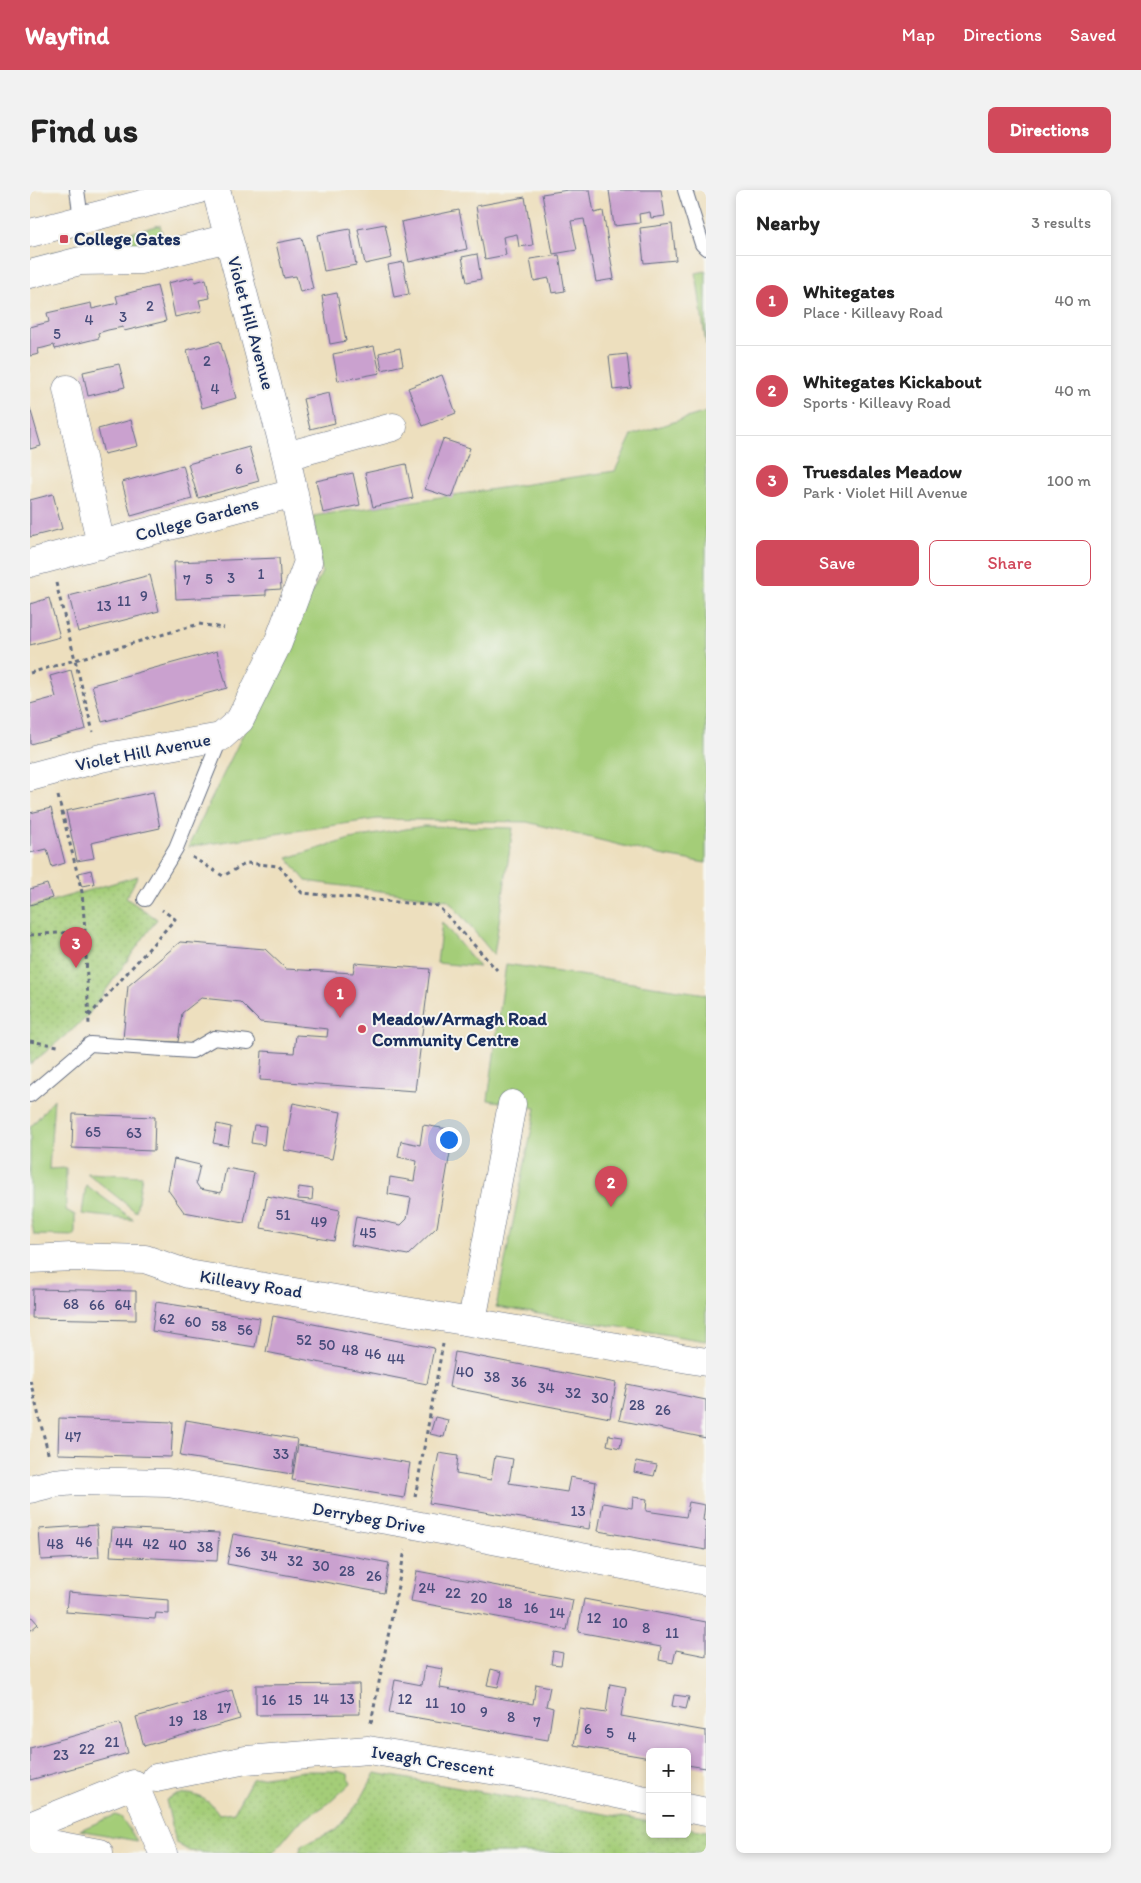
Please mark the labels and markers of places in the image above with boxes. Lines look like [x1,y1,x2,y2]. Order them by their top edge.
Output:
place label: College Gates [74,228,181,250]
marker: College Gates [58,233,70,245]
pin: 3 [60,927,92,968]
pin: 1 [324,977,356,1018]
place label: Meadow/Armagh Road Community Centre [372,1008,547,1051]
marker: Meadow/Armagh Road Community Centre [356,1023,368,1035]
pin: 2 [595,1166,627,1207]

